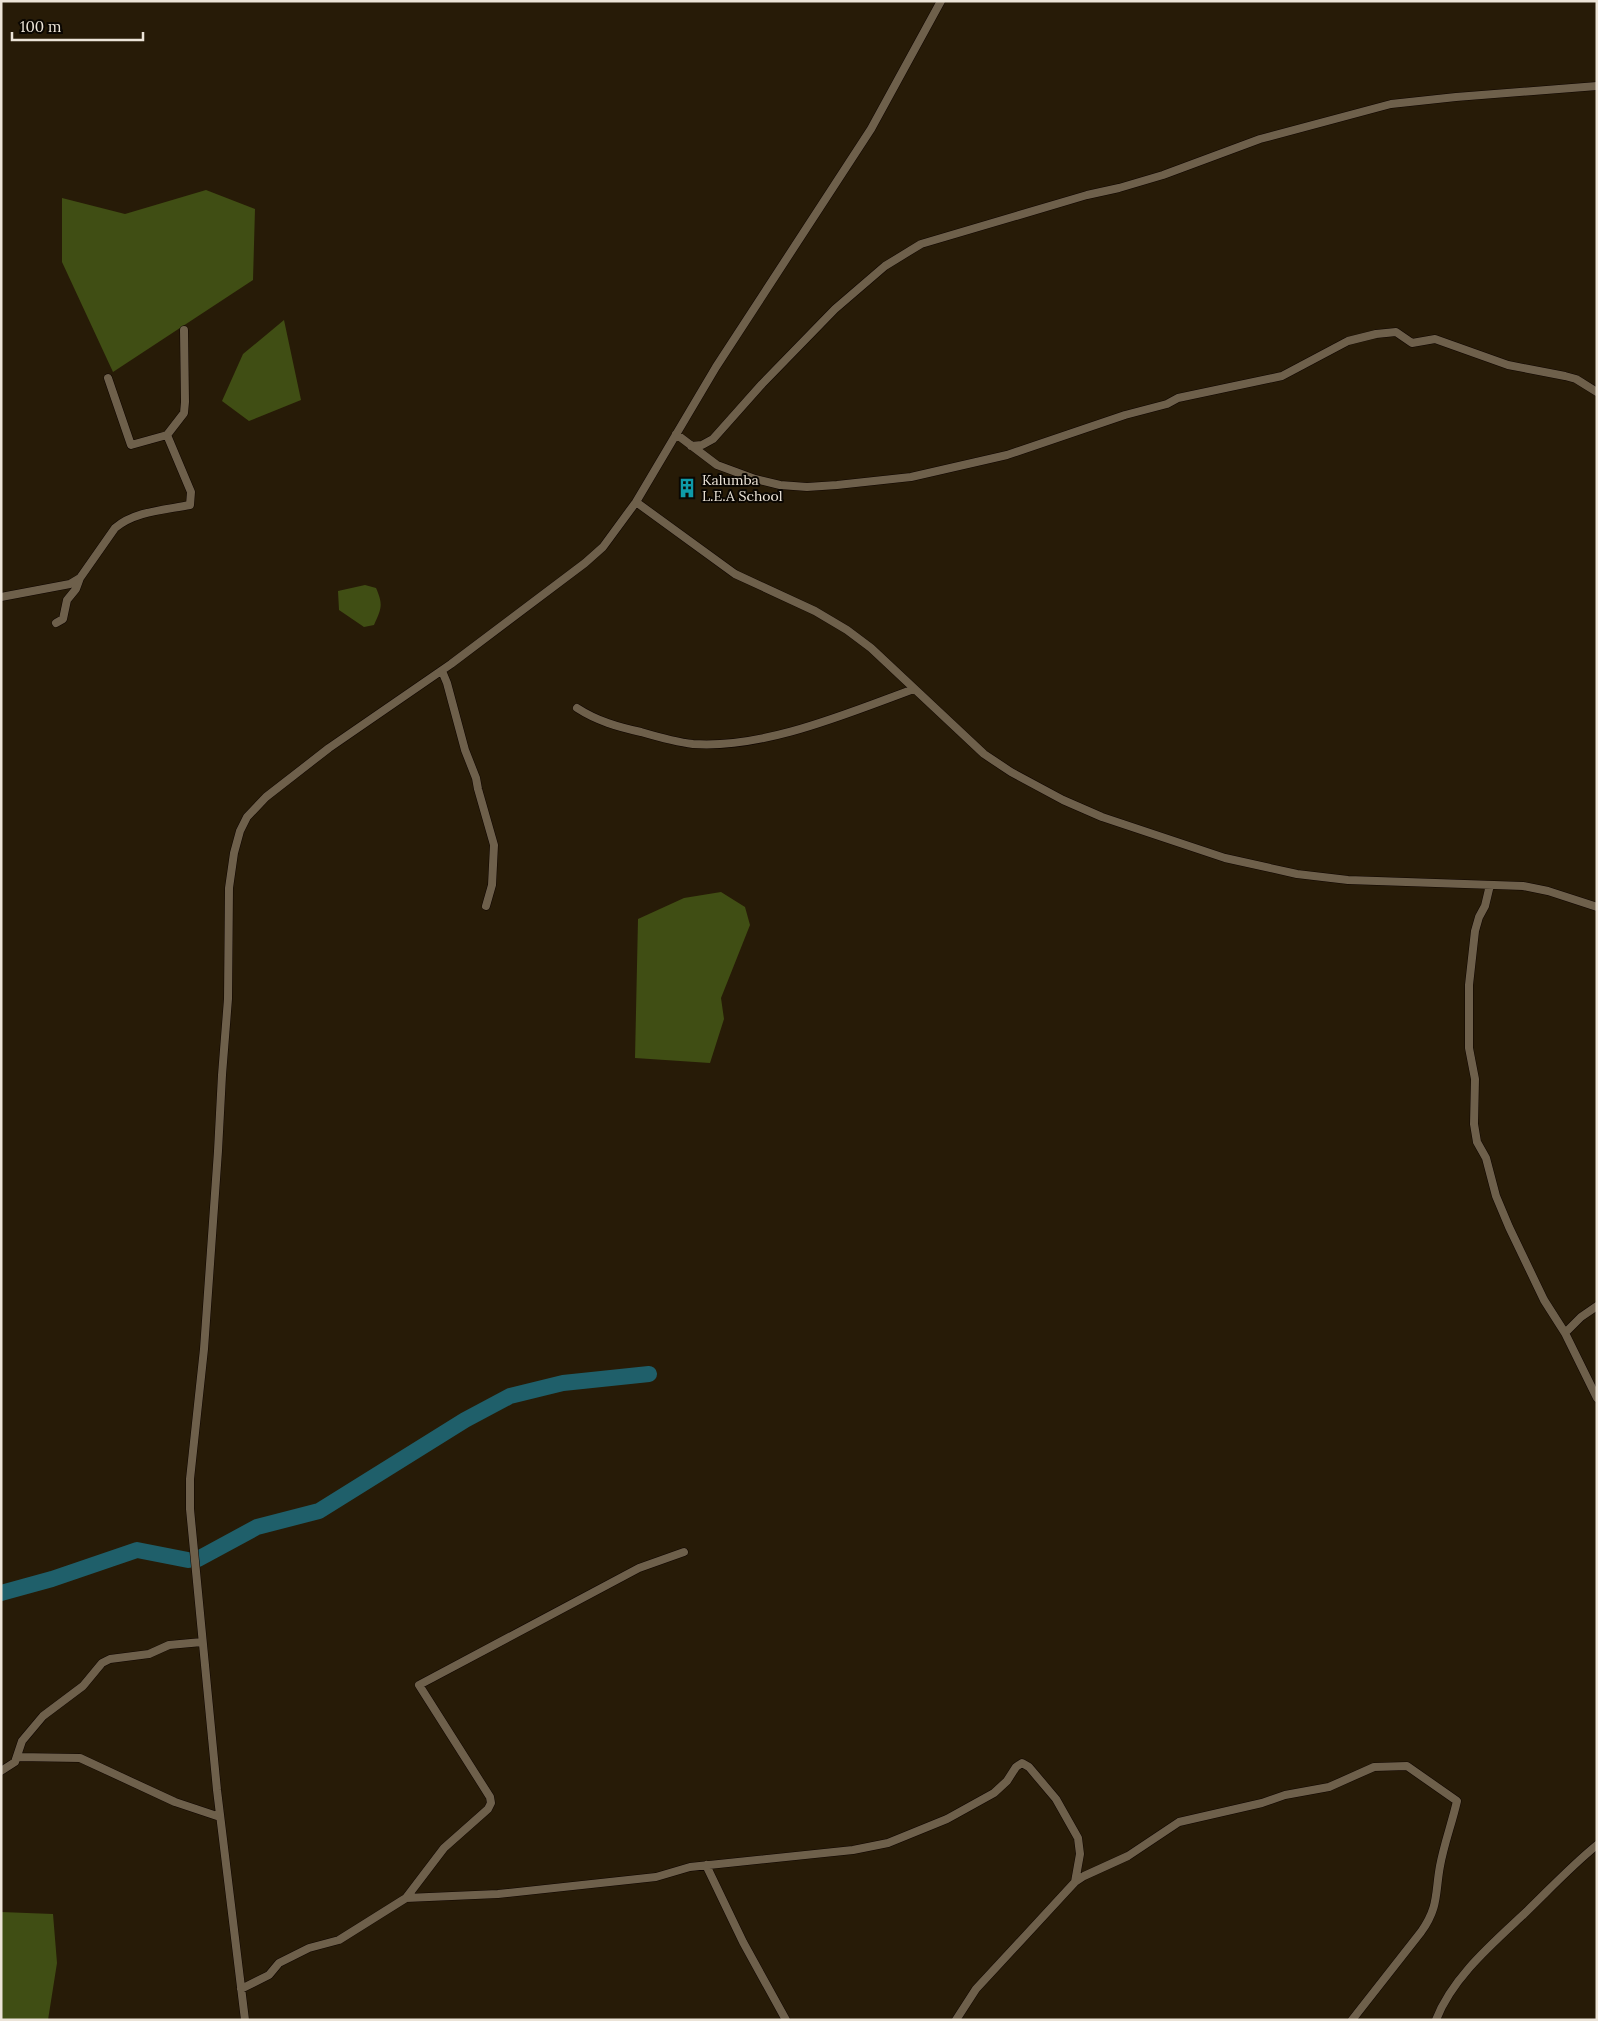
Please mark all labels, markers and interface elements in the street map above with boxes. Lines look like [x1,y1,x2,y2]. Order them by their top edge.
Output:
scale bar [12,10,144,42]
text: 100 m [20,17,61,36]
place label: Kalumba L.E.A School [702,471,783,505]
building icon: Kalumba L.E.A School [676,477,698,499]

